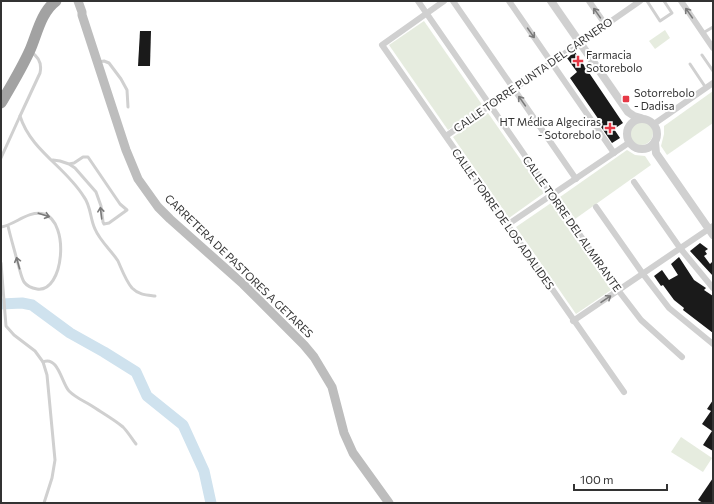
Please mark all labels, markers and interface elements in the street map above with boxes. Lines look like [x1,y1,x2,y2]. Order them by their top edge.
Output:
one-way arrow [593,7,601,18]
one-way arrow [685,8,693,19]
street label: CALLE TORRE PUNTA DEL CARNERO [451,14,615,135]
one-way arrow [527,27,535,38]
place label: Farmacia Sotorebolo [586,48,643,74]
marker: Farmacia Sotorebolo [573,56,583,66]
place label: Sotorrebolo - Dadisa [634,86,695,112]
marker: Sotorrebolo - Dadisa [621,94,631,104]
one-way arrow [518,95,526,106]
place label: HT Médica Algeciras - Sotorebolo [499,115,601,141]
marker: HT Médica Algeciras - Sotorebolo [604,122,616,134]
street label: CALLE TORRE DE LOS ADALIDES [450,146,557,292]
street label: CALLE TORRE DEL ALMIRANTE [520,153,624,294]
street label: CARRETERA DE PASTORES A GETARES [163,191,316,340]
one-way arrow [98,207,105,220]
one-way arrow [37,212,49,220]
one-way arrow [14,256,21,269]
one-way arrow [600,295,611,303]
scale bar [574,466,667,492]
text: 100 m [580,472,614,486]

